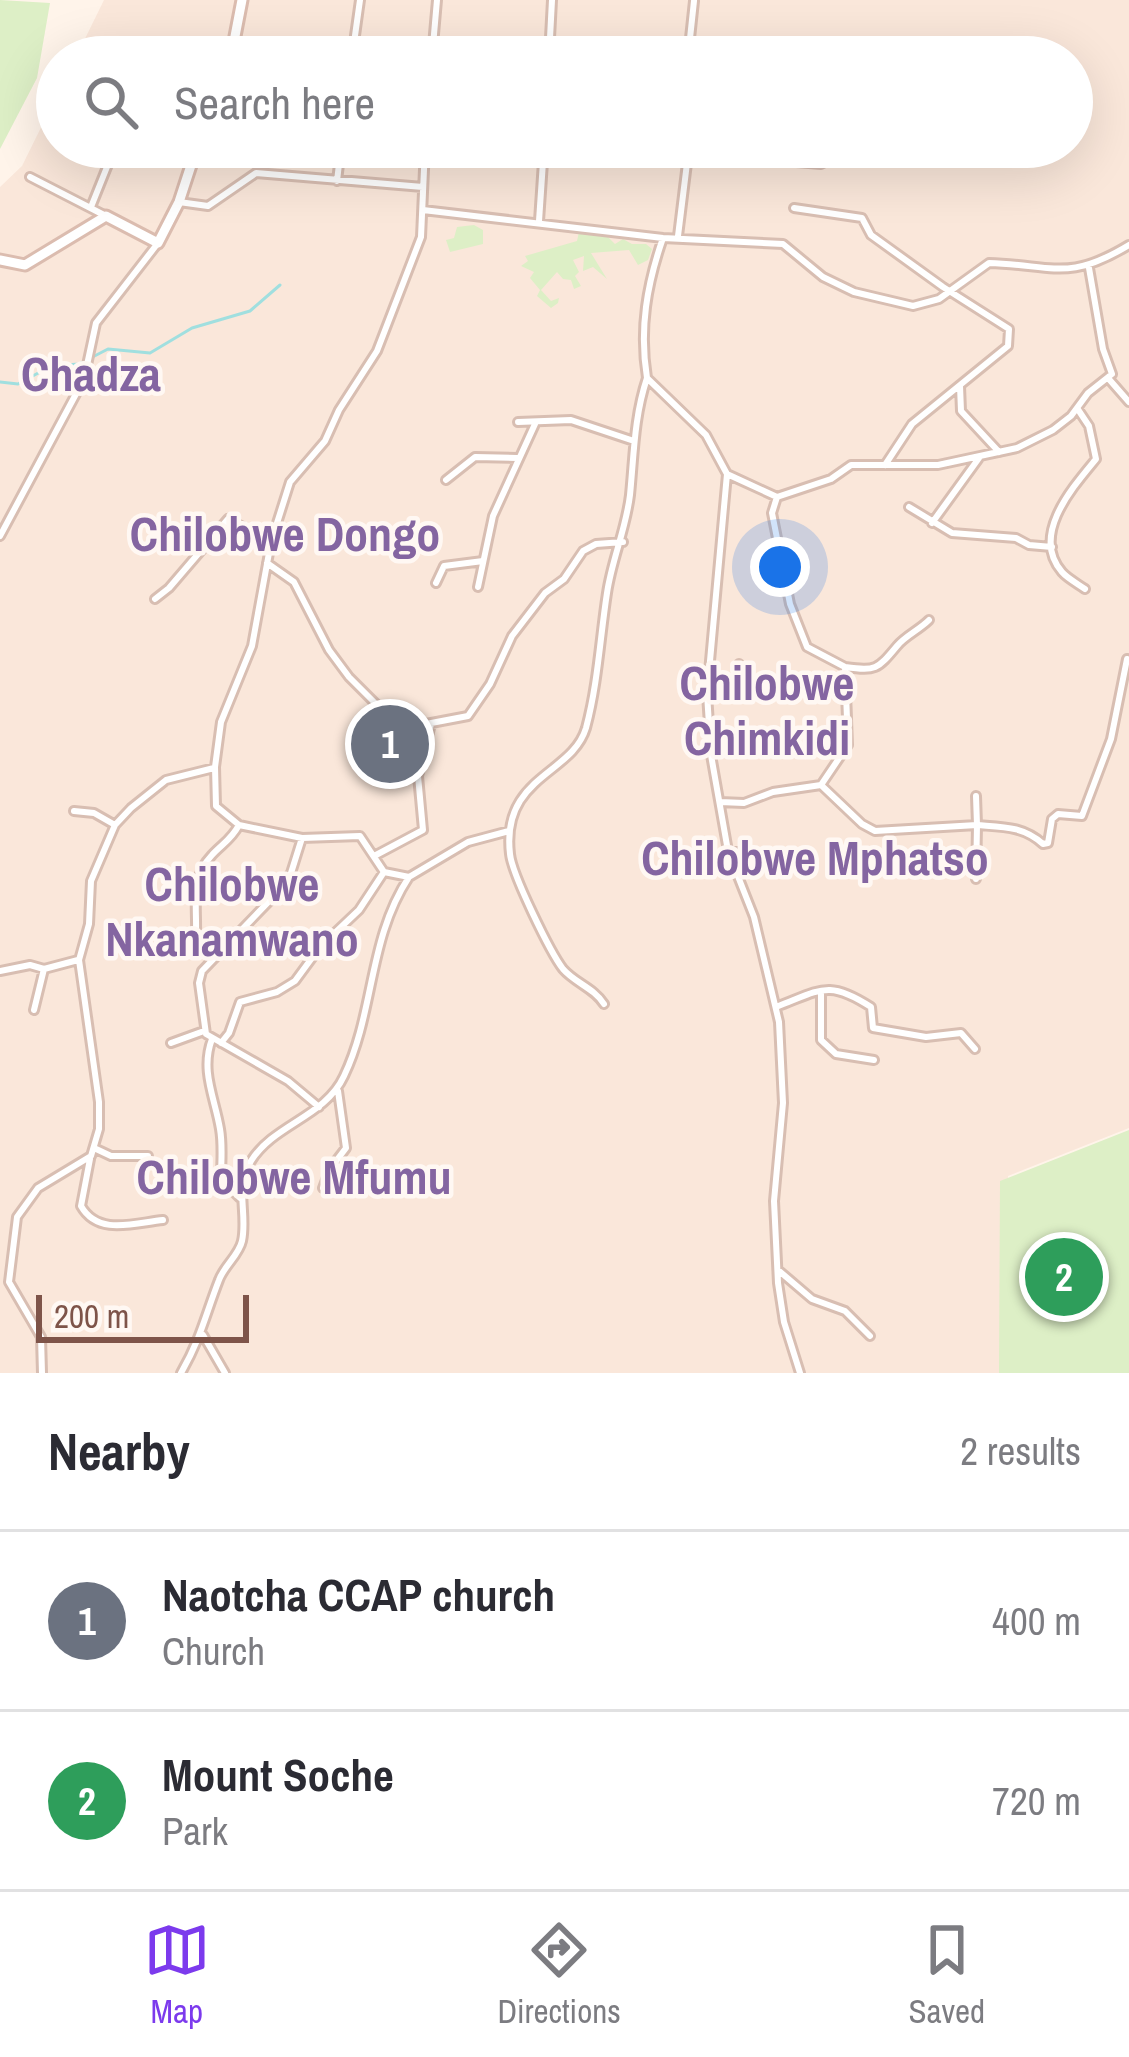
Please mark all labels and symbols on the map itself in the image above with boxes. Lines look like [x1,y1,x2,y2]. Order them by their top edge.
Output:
district label: Chadza [21,341,161,406]
district label: Chilobwe Dongo [130,501,440,566]
your location [750,537,810,597]
district label: Chilobwe Chimkidi [680,650,854,770]
pin: 1 [351,699,429,789]
district label: Chilobwe Mphatso [641,825,989,890]
district label: Chilobwe Nkanamwano [105,851,359,971]
district label: Chilobwe Mfumu [137,1144,451,1209]
pin: 2 [1025,1232,1103,1322]
scale bar [36,1289,249,1342]

